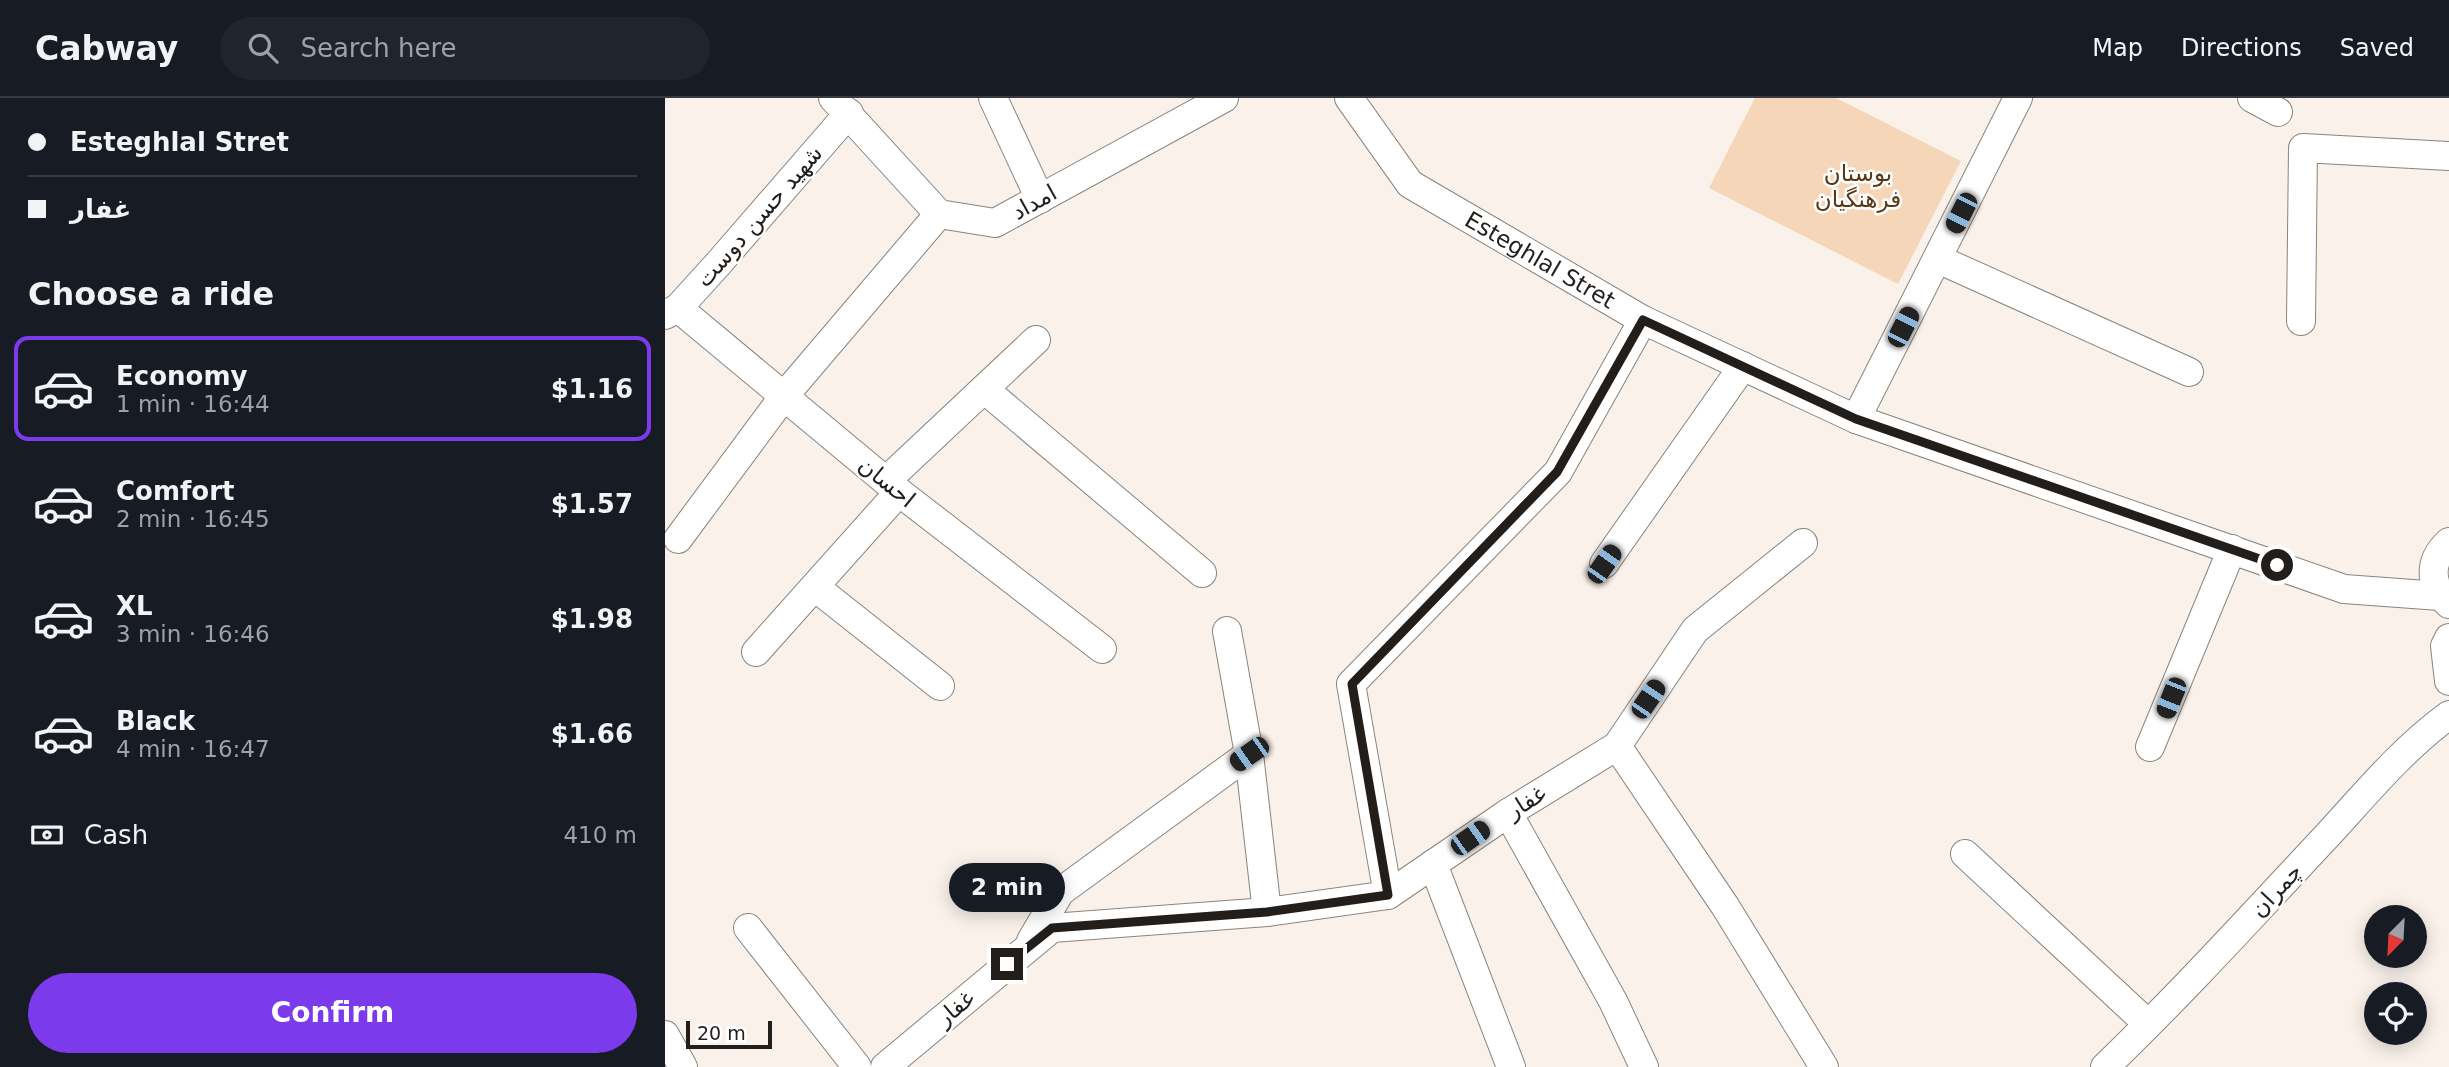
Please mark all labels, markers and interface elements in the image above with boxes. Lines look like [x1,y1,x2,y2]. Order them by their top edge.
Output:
search box [220,17,710,80]
text: Cabway [35,29,178,68]
icon: search [244,29,282,67]
text: Search here [300,33,457,63]
text: Map [2092,34,2143,62]
text: Directions [2181,34,2302,62]
text: Saved [2340,34,2414,62]
text: Esteghlal Stret [70,127,289,157]
street label: شهید حسن دوست [690,140,828,293]
park label: بوستان فرهنگیان [1815,160,1901,213]
street label: امداد [1007,179,1061,225]
car [1943,190,1980,236]
text: غفار [70,194,131,224]
street label: Esteghlal Stret [1461,206,1620,314]
text: Choose a ride [28,275,274,313]
car [1885,304,1922,350]
icon: car [32,357,95,420]
text: Economy [116,361,247,391]
text: $1.16 [551,374,633,404]
text: 1 min · 16:44 [116,391,270,417]
street label: احسان [854,451,920,513]
icon: car [32,472,95,535]
text: Comfort [116,476,234,506]
text: $1.57 [551,489,633,519]
text: 2 min · 16:45 [116,506,270,532]
car [1584,541,1625,587]
route start [2261,549,2293,581]
icon: car [32,587,95,650]
text: XL [116,591,153,621]
text: $1.98 [551,604,633,634]
text: 3 min · 16:46 [116,621,270,647]
car [2154,675,2189,721]
car [1628,676,1669,722]
icon: car [32,702,95,765]
text: Black [116,706,195,736]
text: $1.66 [551,719,633,749]
car [1226,733,1273,775]
text: 4 min · 16:47 [116,736,270,762]
street label: غفار [1501,780,1551,825]
icon: cash [28,816,66,854]
car [1447,817,1494,859]
text: Cash [84,820,148,850]
text: 410 m [563,822,637,848]
street label: چمران [2245,858,2308,923]
callout: 2 min [949,862,1065,912]
text: 2 min [971,874,1043,900]
north arrow [2364,905,2427,968]
map controls [2364,905,2427,1045]
route end [991,948,1023,980]
button: Confirm [28,973,637,1053]
button: locate [2364,982,2427,1045]
street label: غفار [930,985,980,1033]
scale bar [686,1018,772,1050]
text: 20 m [697,1022,746,1044]

